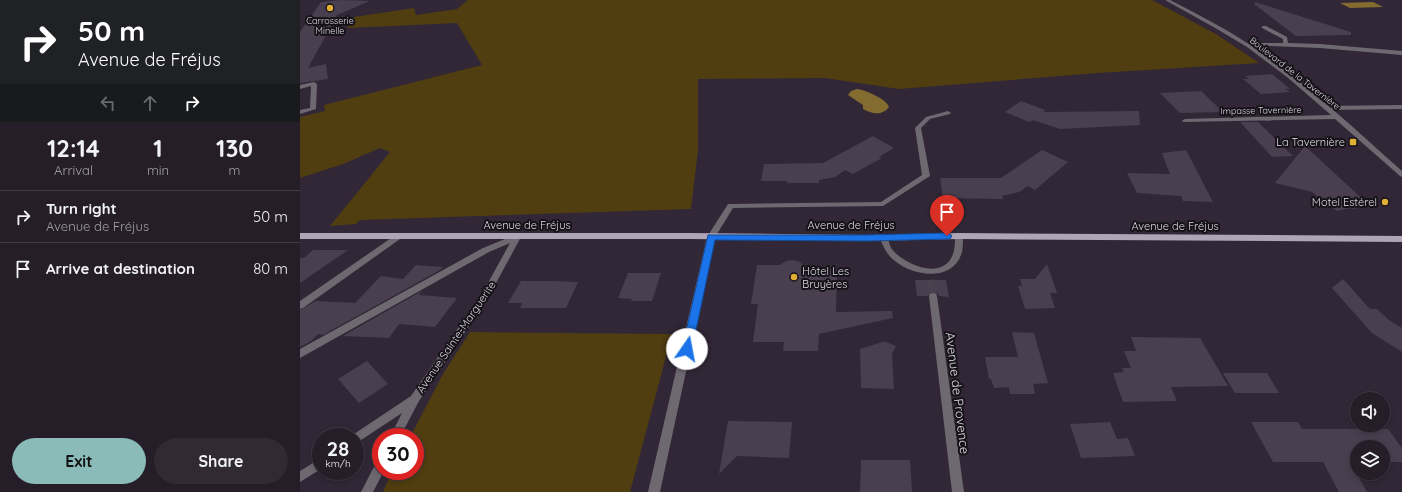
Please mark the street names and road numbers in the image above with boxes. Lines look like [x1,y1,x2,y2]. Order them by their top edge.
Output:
street label: Boulevard de la Tavernière [1248,34,1342,112]
street label: Impasse Tavernière [1220,104,1302,116]
street label: Avenue de Fréjus [483,218,571,232]
street label: Avenue de Fréjus [807,218,895,232]
street label: Avenue de Fréjus [1131,219,1219,233]
street label: Avenue Sainte-Marguerite [413,278,499,396]
street label: Avenue de Provence [943,331,973,455]

